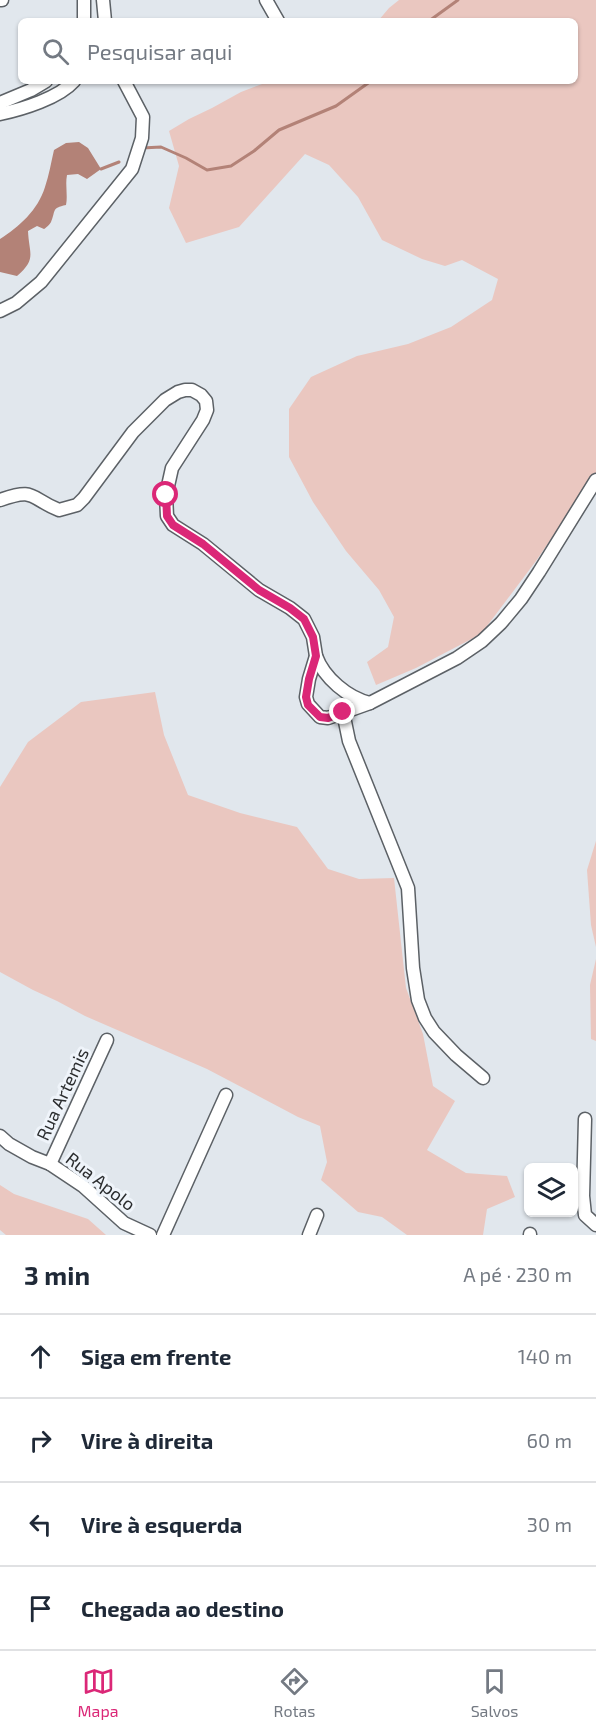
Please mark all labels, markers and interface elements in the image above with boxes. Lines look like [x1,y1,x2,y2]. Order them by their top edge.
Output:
search box [18,18,578,84]
icon: search [39,35,72,68]
text: Pesquisar aqui [87,38,233,64]
route start [152,481,178,507]
route end [329,698,355,724]
street label: Rua Artemis [31,1044,93,1144]
street label: Rua Apolo [62,1147,140,1215]
map controls [524,1163,578,1217]
button: layers [524,1163,578,1217]
text: 3 min [24,1259,90,1290]
text: A pé · 230 m [463,1262,572,1286]
icon: ahead [24,1340,57,1373]
text: Siga em frente [81,1343,231,1369]
text: 140 m [518,1344,572,1368]
icon: right [24,1424,57,1457]
text: Vire à direita [81,1427,213,1453]
text: 60 m [527,1428,572,1452]
icon: left [24,1508,57,1541]
text: Vire à esquerda [81,1511,242,1537]
text: 30 m [527,1512,572,1536]
icon: arrive [24,1592,57,1625]
text: Chegada ao destino [81,1595,284,1621]
tab: Mapa [78,1665,118,1720]
tab: Rotas [274,1665,315,1720]
tab: Salvos [471,1665,518,1720]

